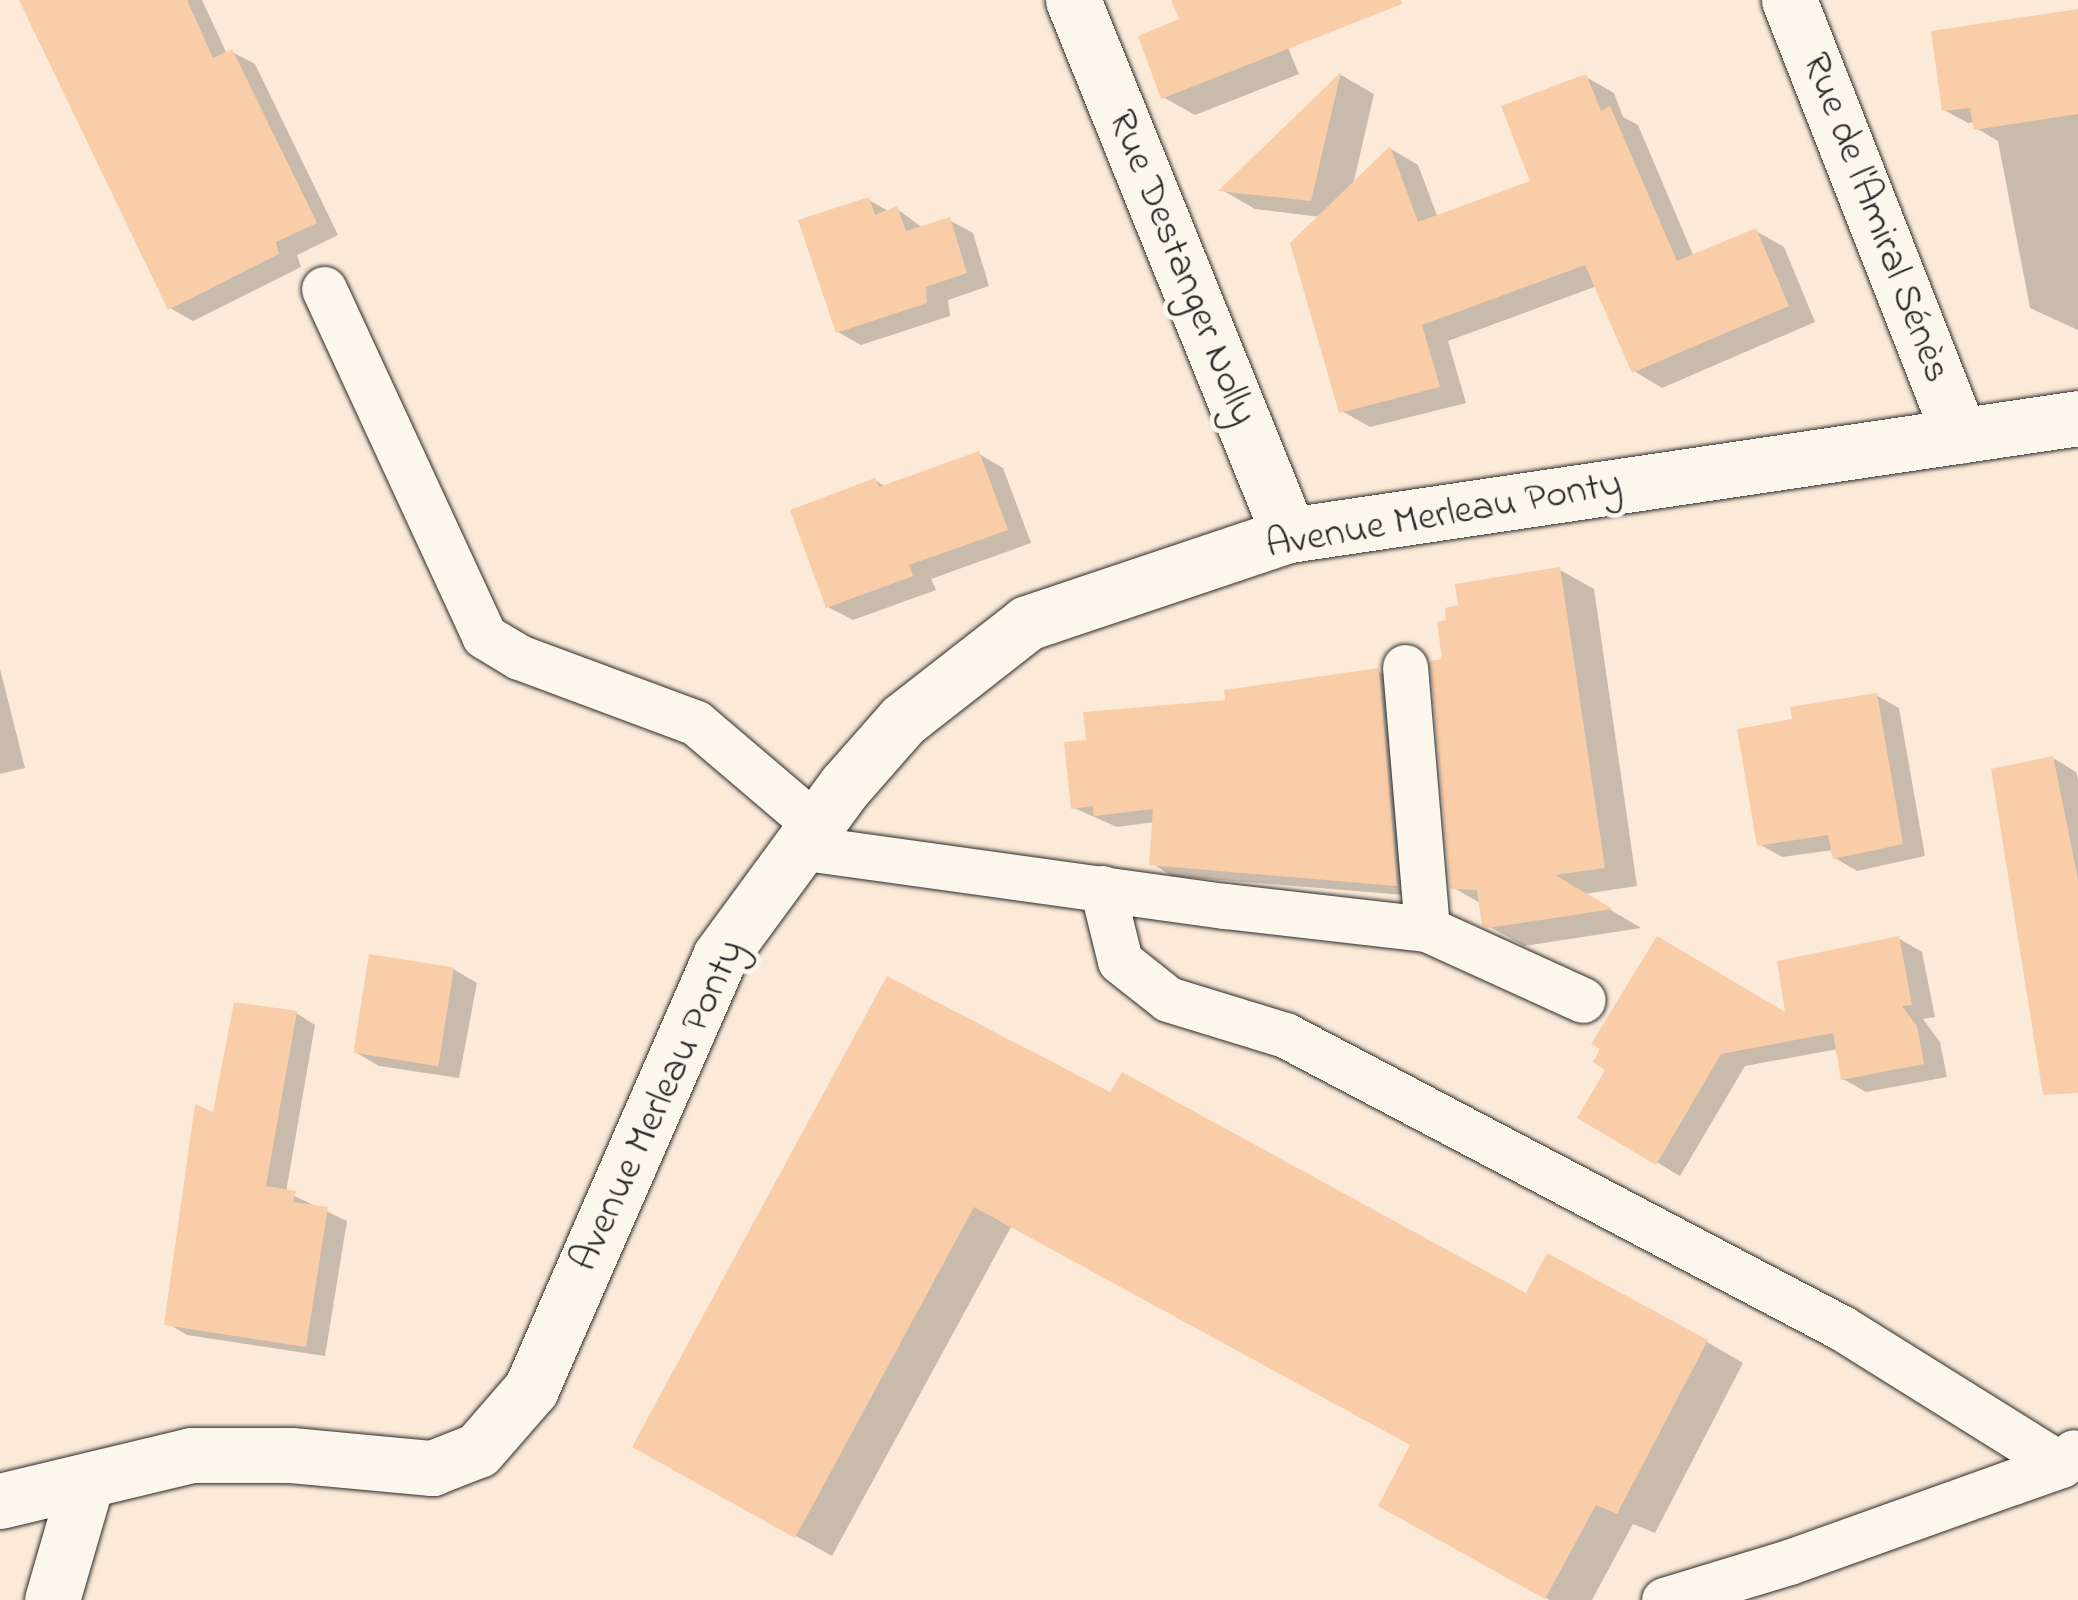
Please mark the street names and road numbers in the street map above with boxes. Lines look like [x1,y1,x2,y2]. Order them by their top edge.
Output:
street label: Rue de l'Amiral Sénès [1790,46,1960,390]
street label: Rue Destanger Nolly [1096,103,1266,433]
street label: Avenue Merleau Ponty [1262,461,1626,571]
street label: Avenue Merleau Ponty [561,933,757,1279]

